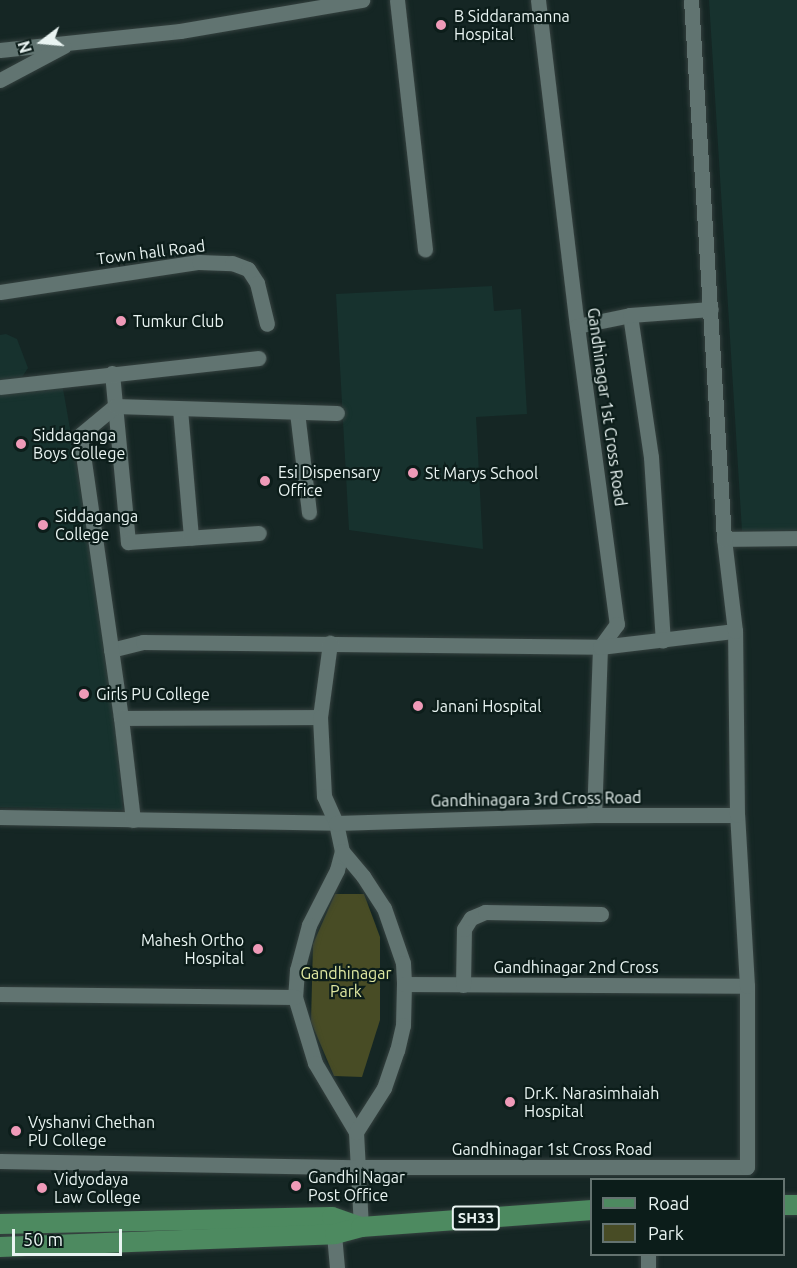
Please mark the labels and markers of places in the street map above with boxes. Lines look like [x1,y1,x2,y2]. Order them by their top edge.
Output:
place label: B Siddaramanna Hospital [454,6,570,44]
marker: B Siddaramanna Hospital [432,16,450,34]
place label: Tumkur Club [133,311,224,331]
marker: Tumkur Club [114,314,128,328]
place label: Siddaganga Boys College [33,425,125,463]
marker: Siddaganga Boys College [14,437,28,451]
place label: Esi Dispensary Office [278,462,380,500]
place label: St Marys School [425,463,538,483]
marker: St Marys School [406,466,420,480]
marker: Esi Dispensary Office [256,472,274,490]
place label: Siddaganga College [55,506,138,544]
marker: Siddaganga College [36,518,50,532]
place label: Girls PU College [96,684,210,704]
marker: Girls PU College [77,687,91,701]
place label: Janani Hospital [432,696,542,716]
marker: Janani Hospital [409,697,427,715]
place label: Mahesh Ortho Hospital [141,930,244,968]
marker: Mahesh Ortho Hospital [249,940,267,958]
place label: Dr.K. Narasimhaiah Hospital [524,1083,659,1121]
marker: Dr.K. Narasimhaiah Hospital [501,1093,519,1111]
place label: Vyshanvi Chethan PU College [28,1112,155,1150]
marker: Vyshanvi Chethan PU College [9,1124,23,1138]
place label: Gandhi Nagar Post Office [308,1167,405,1205]
place label: Vidyodaya Law College [54,1169,141,1207]
marker: Gandhi Nagar Post Office [289,1179,303,1193]
marker: Vidyodaya Law College [35,1181,49,1195]

